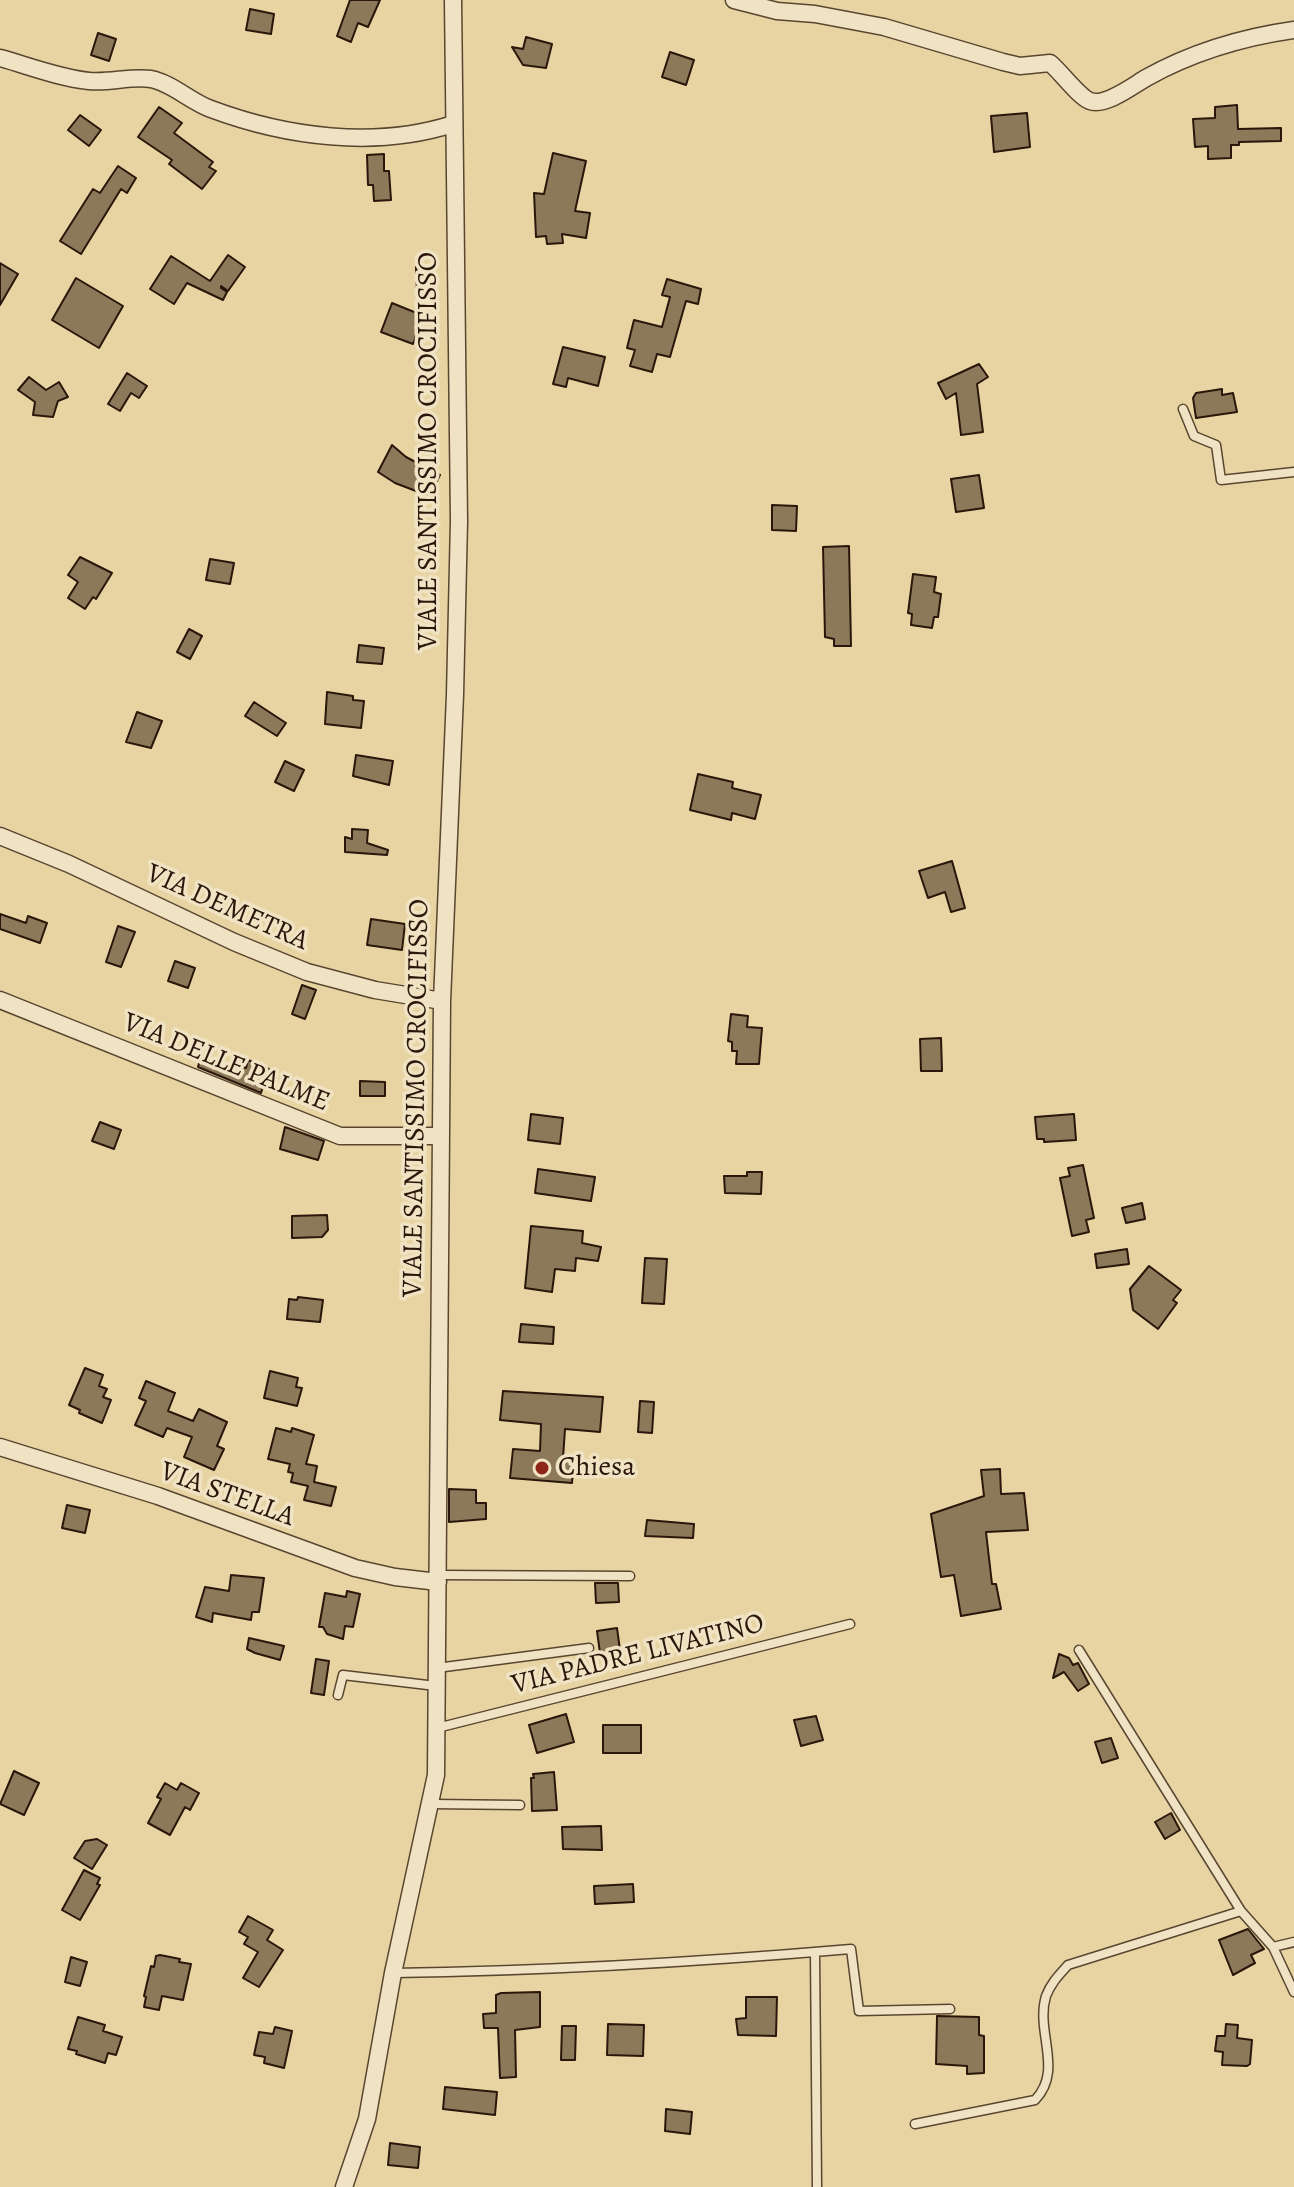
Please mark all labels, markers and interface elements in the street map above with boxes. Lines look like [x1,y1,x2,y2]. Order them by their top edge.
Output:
street label: VIALE SANTISSIMO CROCIFISSO [412,252,446,650]
street label: VIA DEMETRA [141,857,313,959]
street label: VIALE SANTISSIMO CROCIFISSO [397,899,437,1297]
street label: VIA DELLE PALME [118,1006,334,1120]
place label: Chiesa [558,1451,635,1485]
street label: VIA STELLA [155,1455,299,1535]
marker: Chiesa [533,1459,551,1477]
street label: VIA PADRE LIVATINO [508,1607,768,1703]

